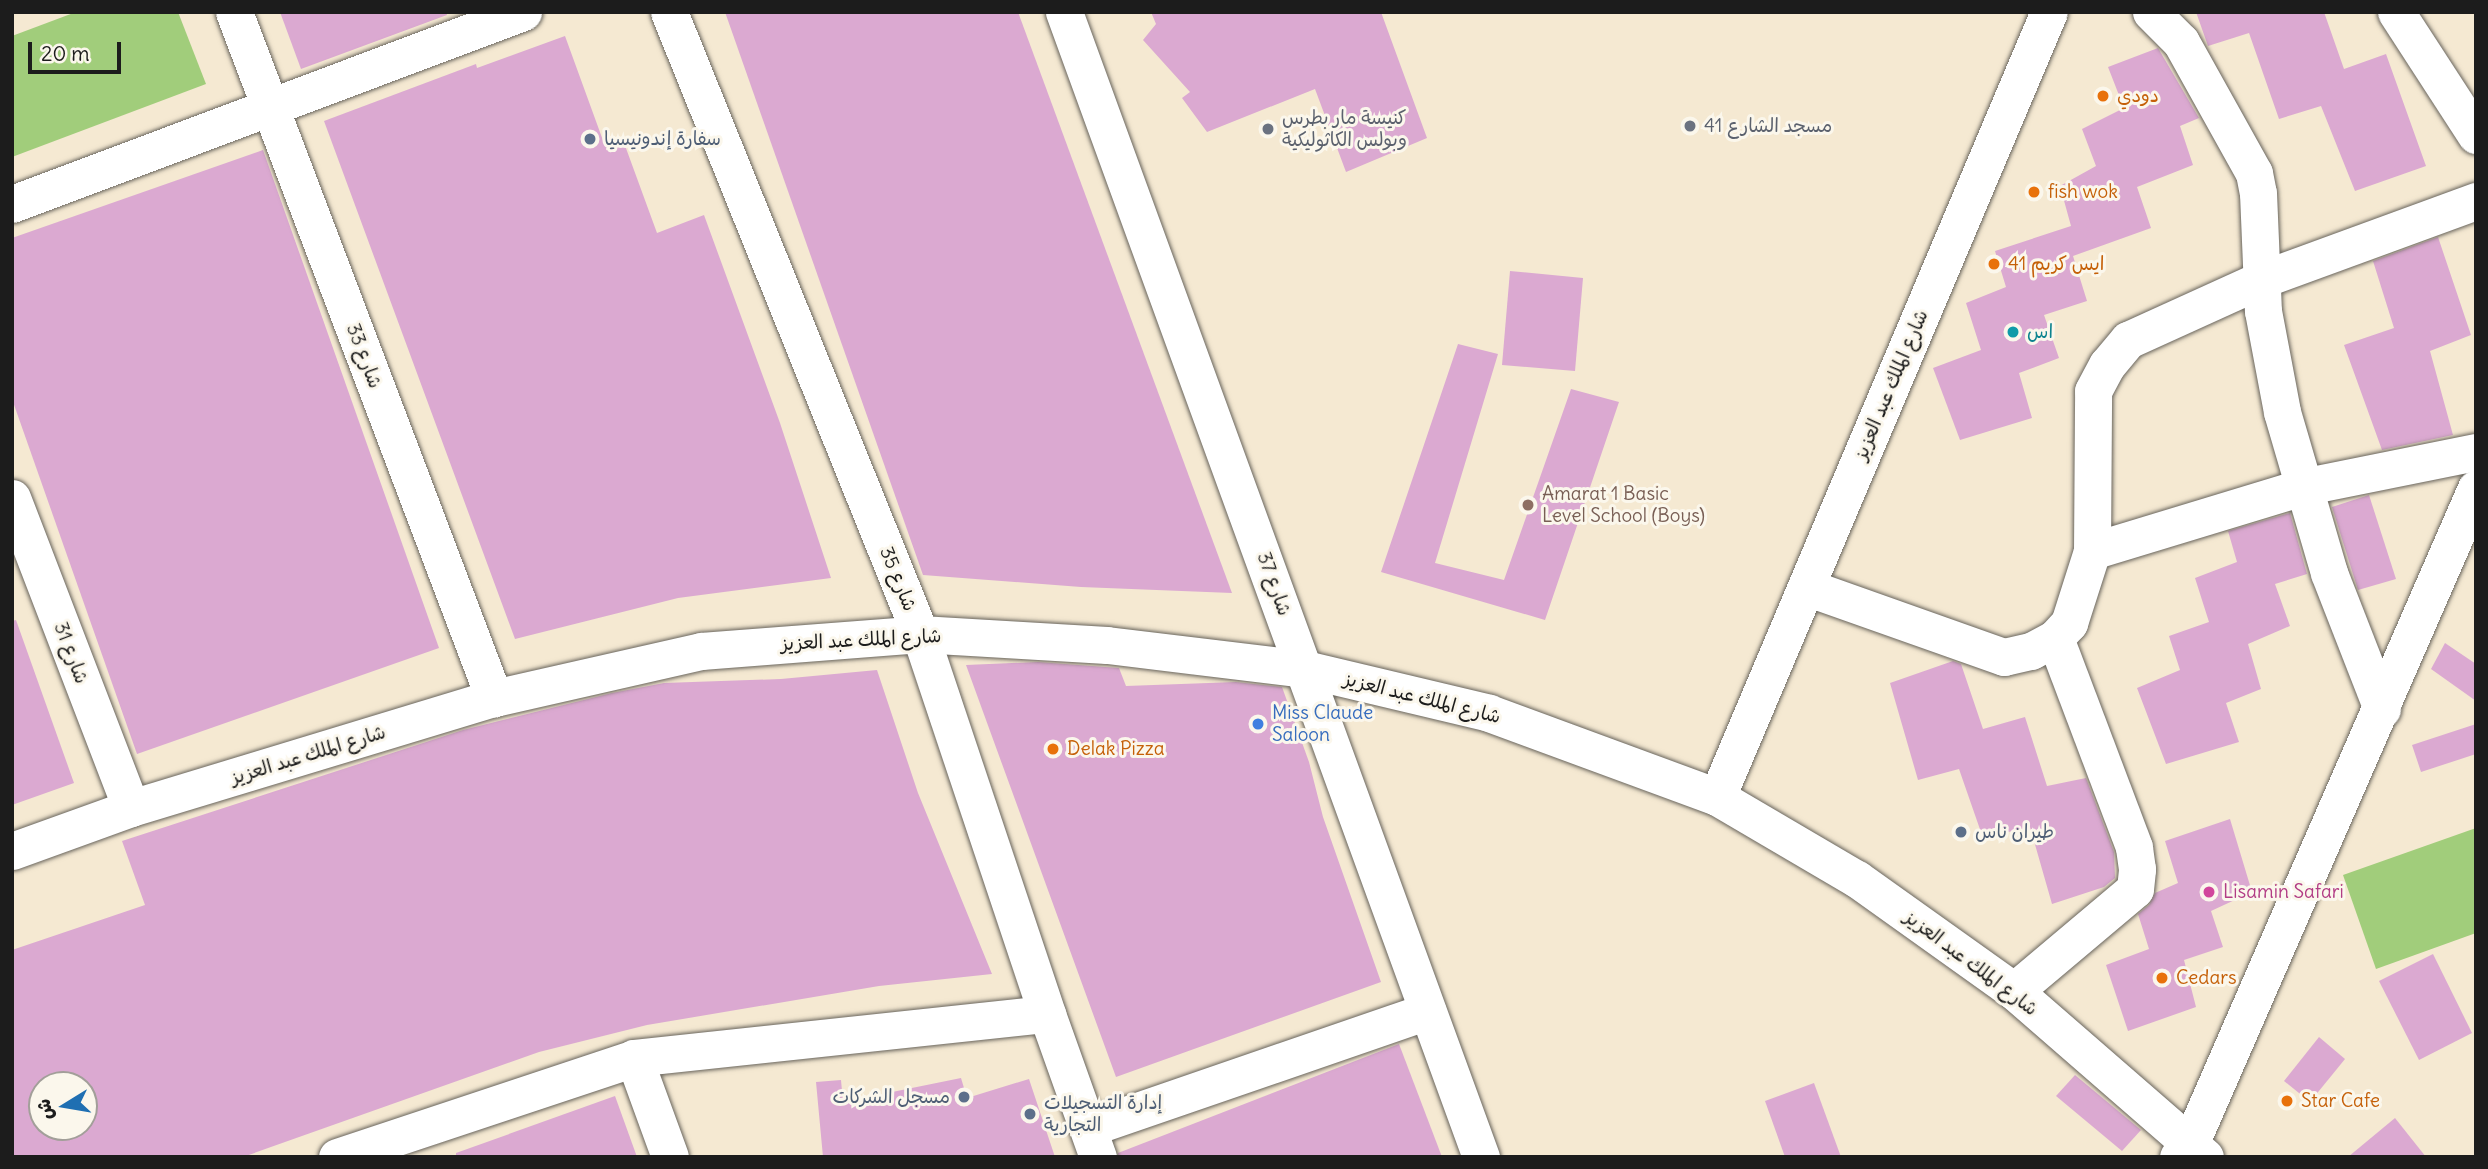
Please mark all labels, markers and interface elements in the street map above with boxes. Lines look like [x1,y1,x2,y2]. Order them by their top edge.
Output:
scale bar [32,28,124,72]
text: 20 m [41,40,90,67]
place label: دودي [2117,85,2159,107]
marker: دودي [2095,88,2111,104]
place label: كنيسة مار بطرس وبولس الكاثوليكية [1282,107,1407,151]
place label: مسجد الشارع 41 [1704,115,1832,137]
marker: مسجد الشارع 41 [1682,118,1698,134]
marker: كنيسة مار بطرس وبولس الكاثوليكية [1260,121,1276,137]
place label: سفارة إندونيسيا [604,128,721,150]
marker: سفارة إندونيسيا [582,131,598,147]
place label: fish wok [2048,181,2118,203]
marker: fish wok [2026,184,2042,200]
place label: 41 ايس كريم [2008,253,2104,275]
marker: 41 ايس كريم [1986,256,2002,272]
street label: شارع الملك عبد العزيز [1849,306,1933,464]
street label: شارع 33 [341,321,387,391]
place label: اس [2027,321,2053,343]
marker: اس [2005,324,2021,340]
place label: Amarat 1 Basic Level School (Boys) [1542,483,1705,527]
marker: Amarat 1 Basic Level School (Boys) [1520,497,1536,513]
street label: شارع 35 [875,544,921,614]
street label: شارع 37 [1252,549,1296,619]
street label: شارع 31 [49,619,93,687]
street label: شارع الملك عبد العزيز [780,624,942,656]
street label: شارع الملك عبد العزيز [1341,667,1503,729]
place label: Miss Claude Saloon [1272,702,1373,746]
marker: Miss Claude Saloon [1250,716,1266,732]
street label: شارع الملك عبد العزيز [228,721,388,789]
place label: Delak Pizza [1067,738,1165,760]
marker: Delak Pizza [1045,741,1061,757]
place label: طيران ناس [1975,821,2054,843]
marker: طيران ناس [1953,824,1969,840]
place label: Lisamin Safari [2223,881,2344,903]
marker: Lisamin Safari [2201,884,2217,900]
street label: شارع الملك عبد العزيز [1900,905,2042,1021]
place label: Cedars [2176,967,2237,989]
marker: Cedars [2154,970,2170,986]
north arrow [28,1071,98,1141]
place label: مسجل الشركات [833,1086,950,1108]
marker: مسجل الشركات [956,1089,972,1105]
place label: Star Cafe [2301,1090,2380,1112]
place label: إدارة التسجيلات التجارية [1044,1092,1162,1136]
marker: Star Cafe [2279,1093,2295,1109]
text: ش [31,1097,58,1122]
marker: إدارة التسجيلات التجارية [1022,1106,1038,1122]

